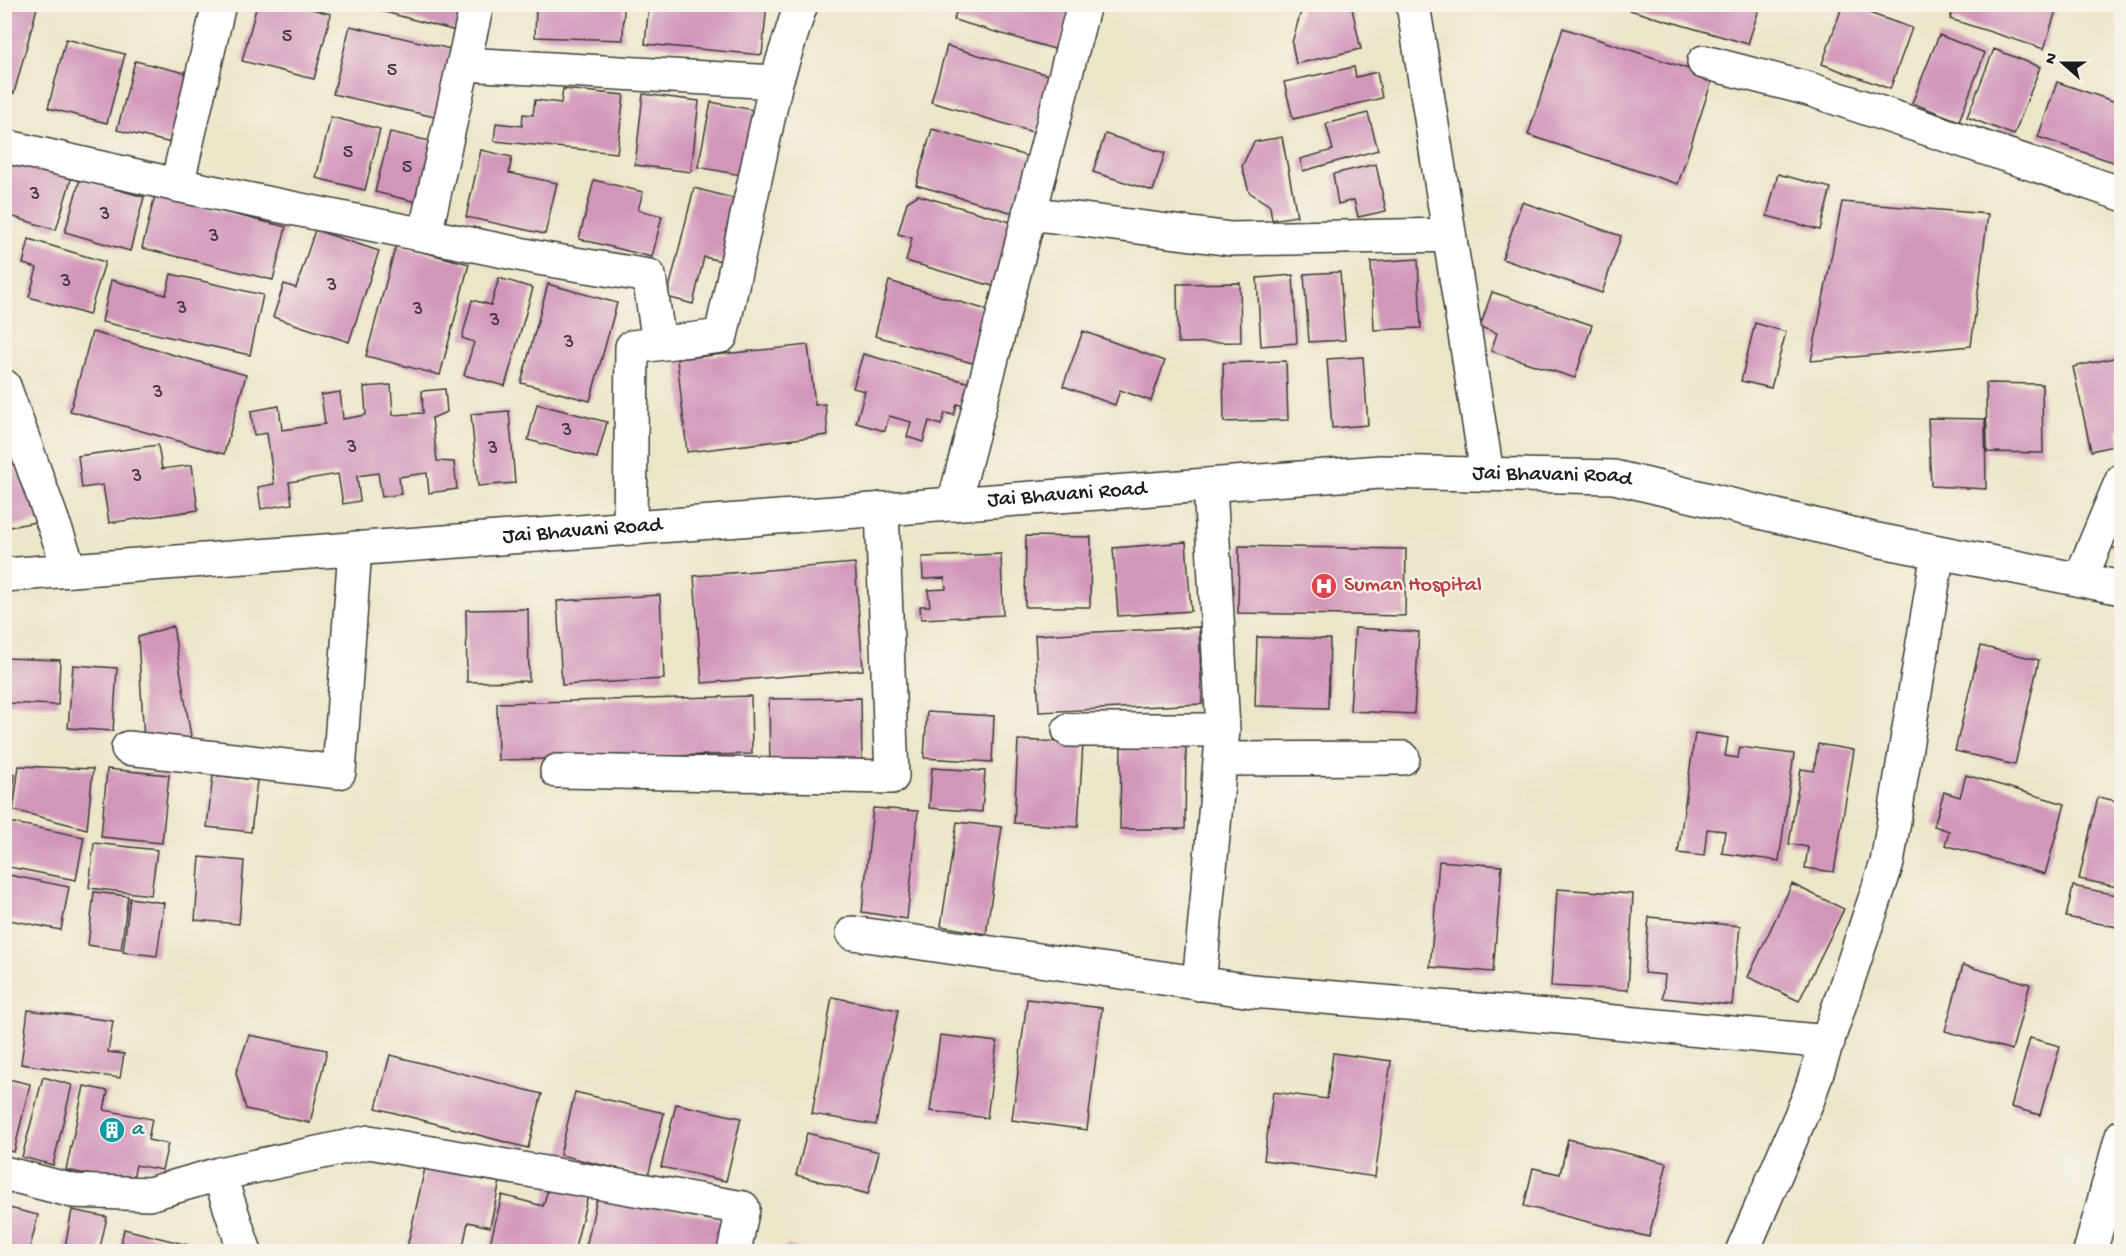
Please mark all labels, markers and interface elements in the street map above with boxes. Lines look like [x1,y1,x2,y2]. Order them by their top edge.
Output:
house number: 5 [282,26,292,49]
north arrow [2033,33,2093,93]
text: N [2042,50,2063,67]
house number: 5 [387,60,397,83]
house number: 5 [343,142,353,165]
house number: 5 [402,157,412,180]
house number: 3 [29,184,40,207]
house number: 3 [99,204,110,227]
house number: 3 [208,226,219,249]
house number: 3 [60,271,71,294]
house number: 3 [326,275,337,298]
house number: 3 [176,298,187,321]
house number: 3 [412,299,423,322]
house number: 3 [489,310,500,333]
house number: 3 [563,332,574,355]
house number: 3 [152,382,163,405]
house number: 3 [561,420,572,443]
house number: 3 [346,437,357,460]
house number: 3 [487,438,498,461]
street label: Jai Bhavani Road [1472,461,1636,494]
house number: 3 [131,466,142,489]
street label: Jai Bhavani Road [986,476,1150,514]
street label: Jai Bhavani Road [502,513,665,551]
hospital icon: Suman Hospital [1309,571,1339,601]
place label: Suman Hospital [1344,573,1482,599]
building icon: a [97,1115,127,1145]
place label: a [132,1117,145,1143]

